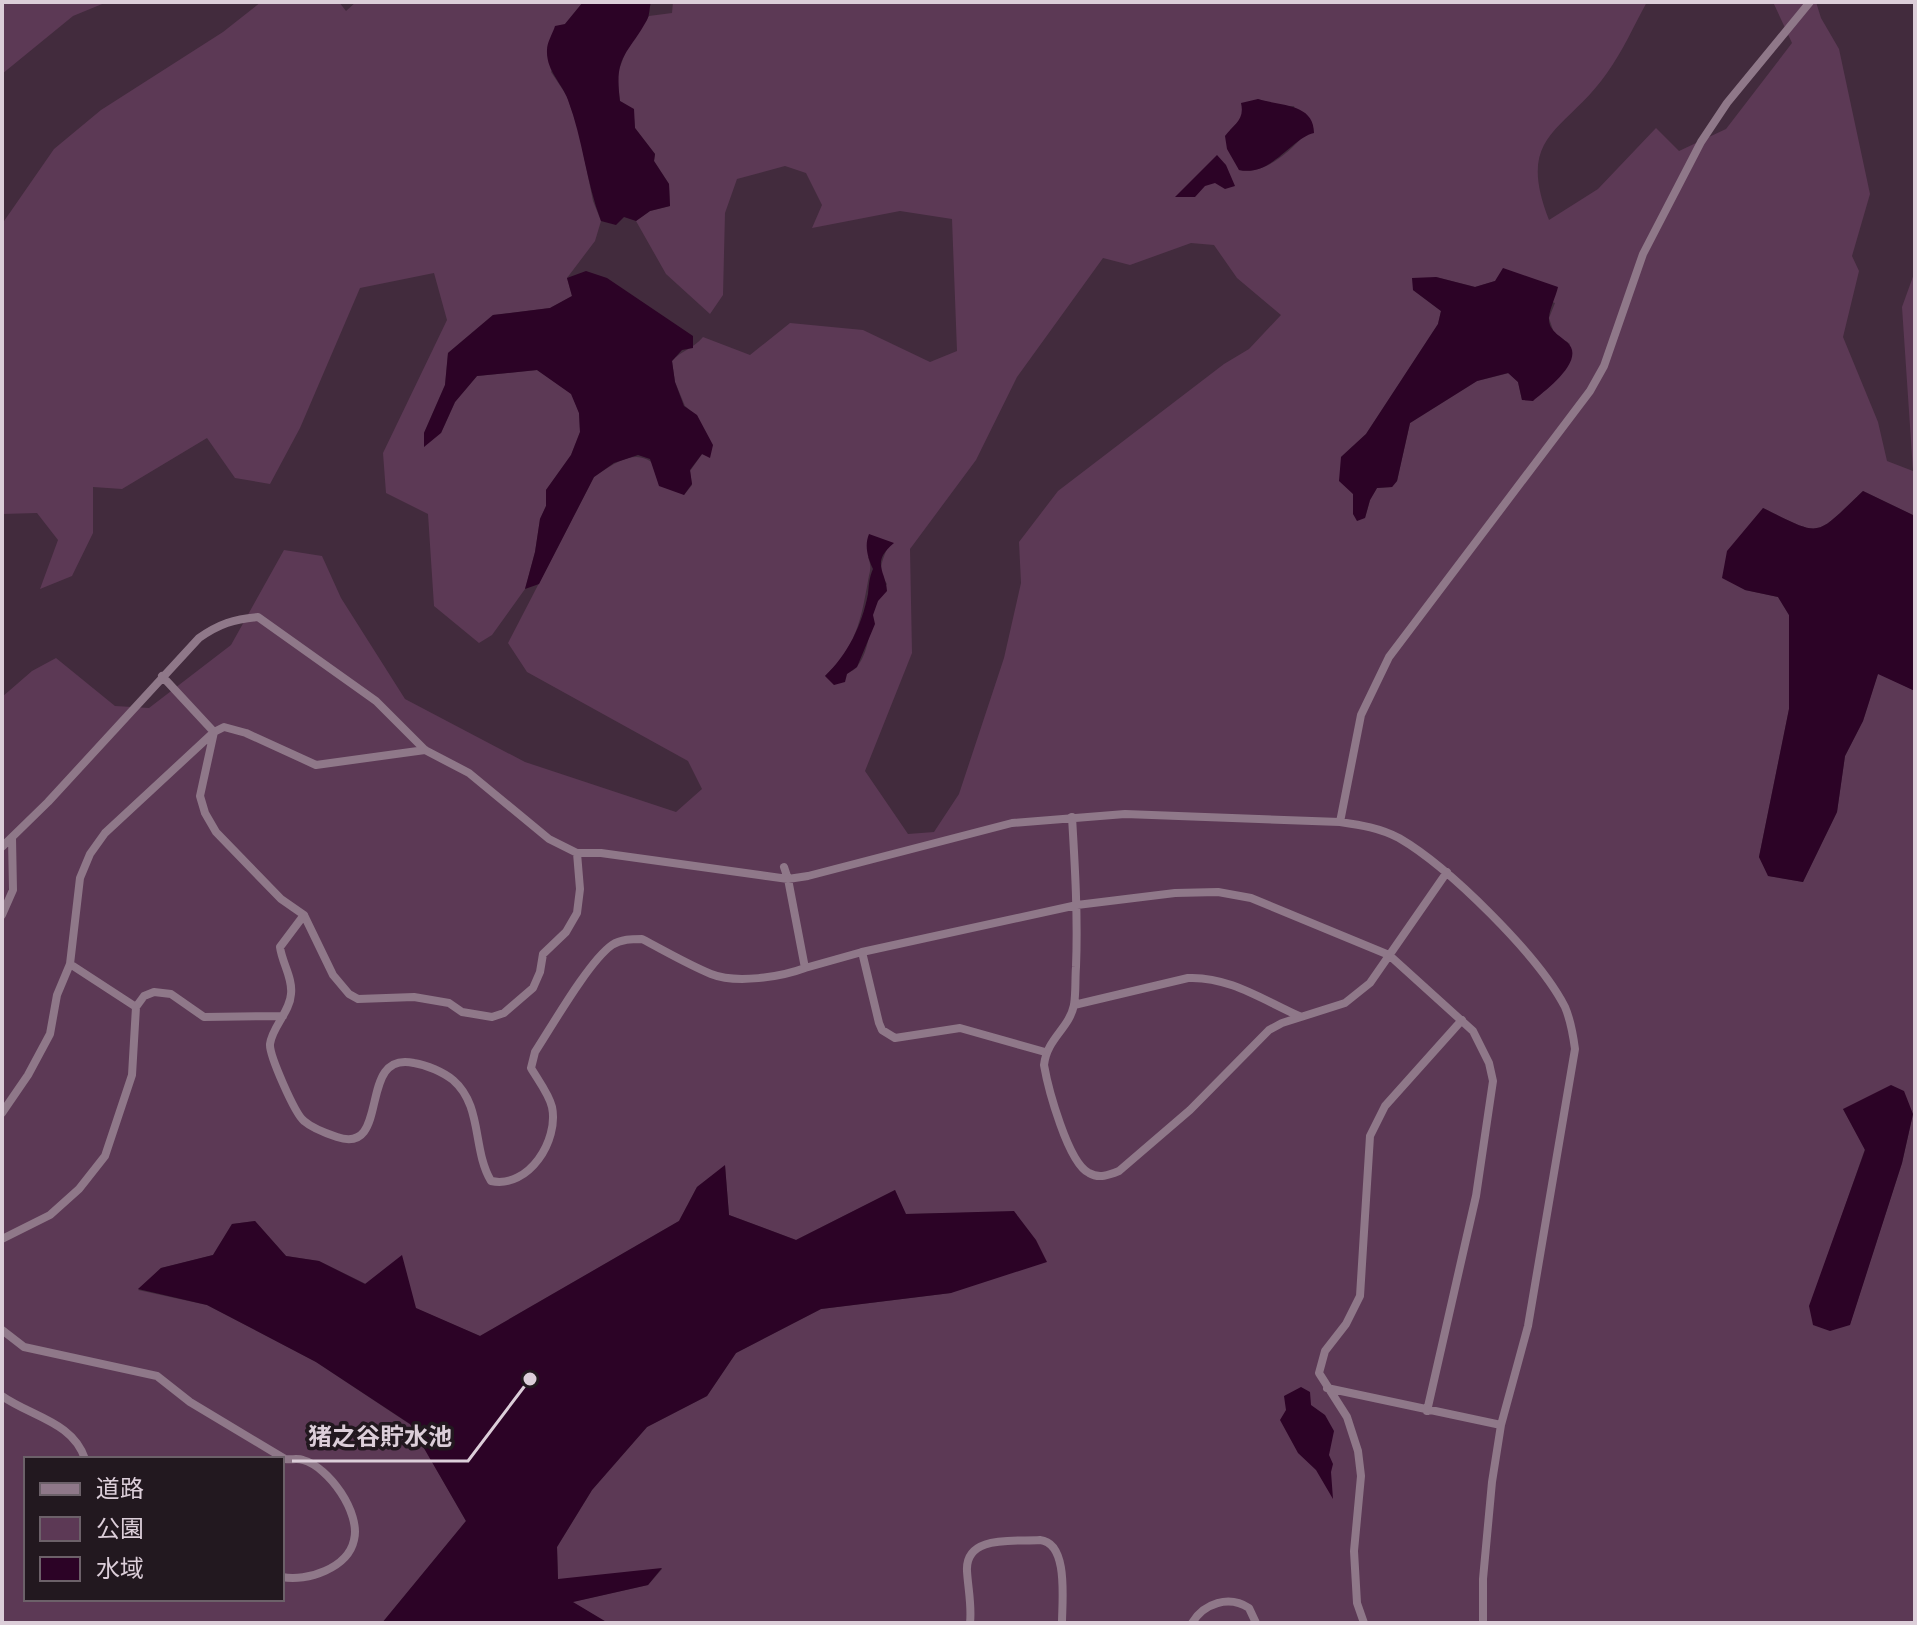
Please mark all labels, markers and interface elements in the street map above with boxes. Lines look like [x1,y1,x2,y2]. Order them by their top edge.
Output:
callout: 猪之谷貯水池 [292,1413,468,1461]
text: 猪之谷貯水池 [308,1423,452,1450]
legend [24,1457,284,1601]
text: 道路 [96,1475,144,1502]
text: 公園 [96,1515,144,1542]
text: 水域 [96,1555,144,1582]

